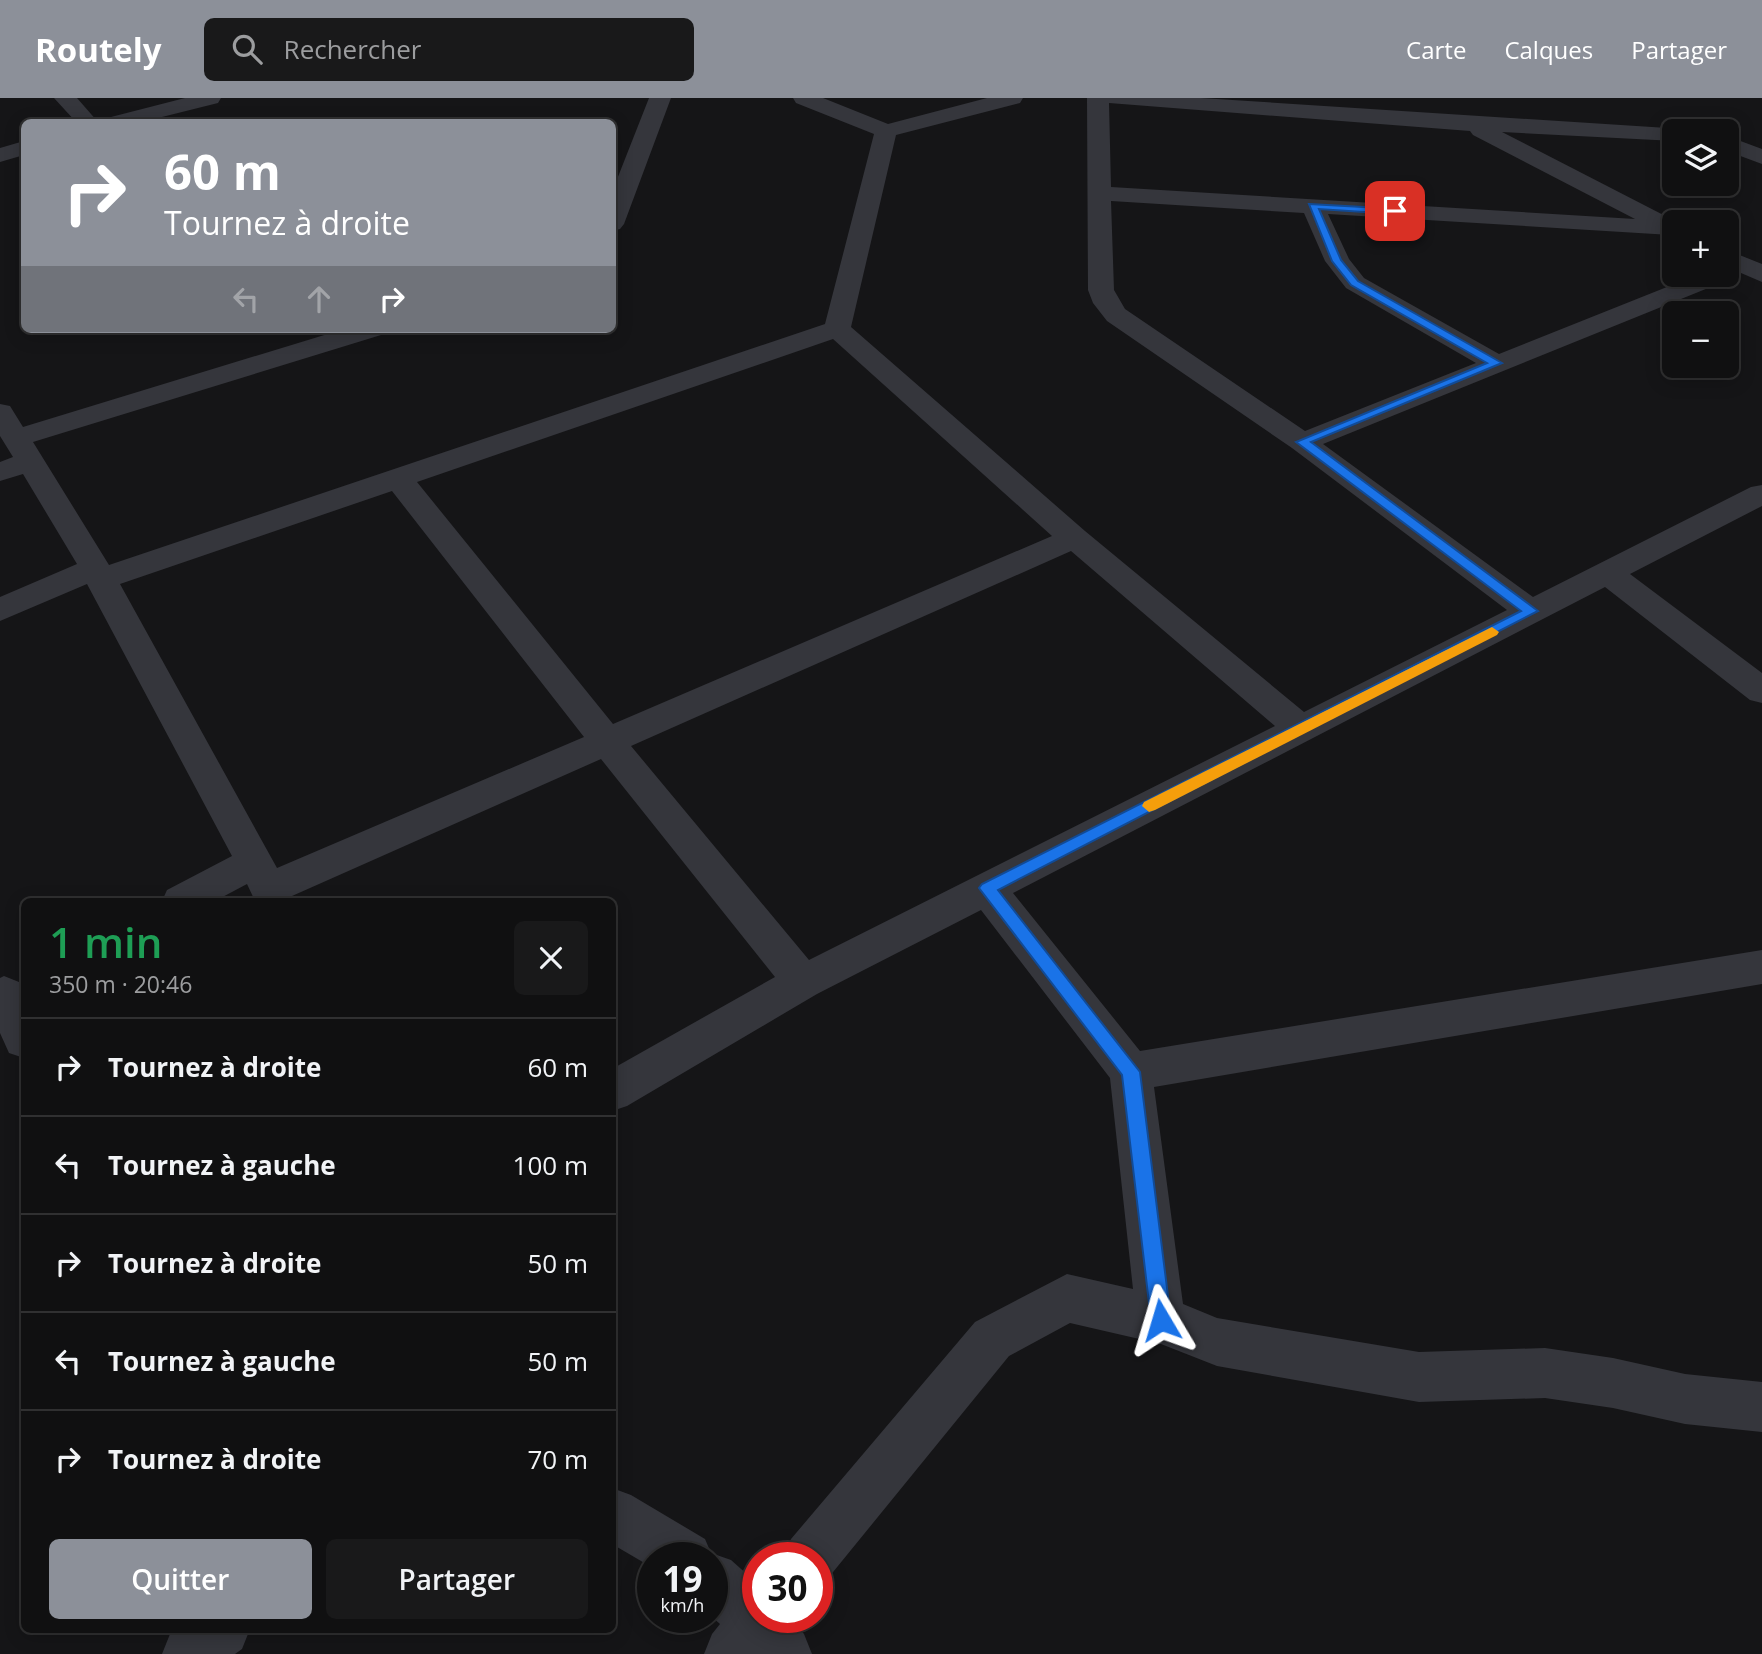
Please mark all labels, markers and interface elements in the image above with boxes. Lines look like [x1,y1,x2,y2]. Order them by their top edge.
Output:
search box [204,18,694,81]
text: Routely [35,27,162,72]
icon: search [228,30,266,68]
text: Rechercher [284,31,421,67]
text: Carte [1406,33,1466,66]
text: Calques [1504,33,1593,66]
text: Partager [1631,33,1727,66]
map controls [1662,119,1739,378]
button: layers [1662,119,1739,196]
text: 60 m [164,138,281,204]
icon: right [49,147,140,238]
pin [1365,181,1425,241]
icon: arrive [1376,192,1414,230]
text: Tournez à droite [164,201,410,244]
button: + [1662,210,1739,287]
icon: left [227,280,265,318]
icon: ahead [300,280,338,318]
icon: right [373,280,411,318]
button: − [1662,301,1739,378]
text: 1 min [49,913,162,970]
button: close [514,921,588,995]
text: 350 m · 20:46 [49,968,192,1000]
icon: right [49,1048,87,1086]
text: Tournez à droite [108,1049,321,1085]
text: 60 m [527,1049,588,1085]
icon: left [49,1146,87,1184]
text: Tournez à gauche [108,1147,336,1183]
text: 100 m [513,1147,588,1183]
icon: right [49,1244,87,1282]
text: Tournez à droite [108,1245,321,1281]
text: 50 m [527,1245,588,1281]
position arrow [1124,1283,1198,1357]
icon: left [49,1342,87,1380]
text: Tournez à gauche [108,1343,336,1379]
text: 50 m [527,1343,588,1379]
icon: right [49,1440,87,1478]
text: Tournez à droite [108,1441,321,1477]
text: 70 m [527,1441,588,1477]
button: Quitter [49,1539,312,1619]
button: Partager [326,1539,588,1619]
speed limit sign: 30 [742,1542,833,1633]
text: 19 [662,1555,703,1602]
text: km/h [661,1593,704,1617]

